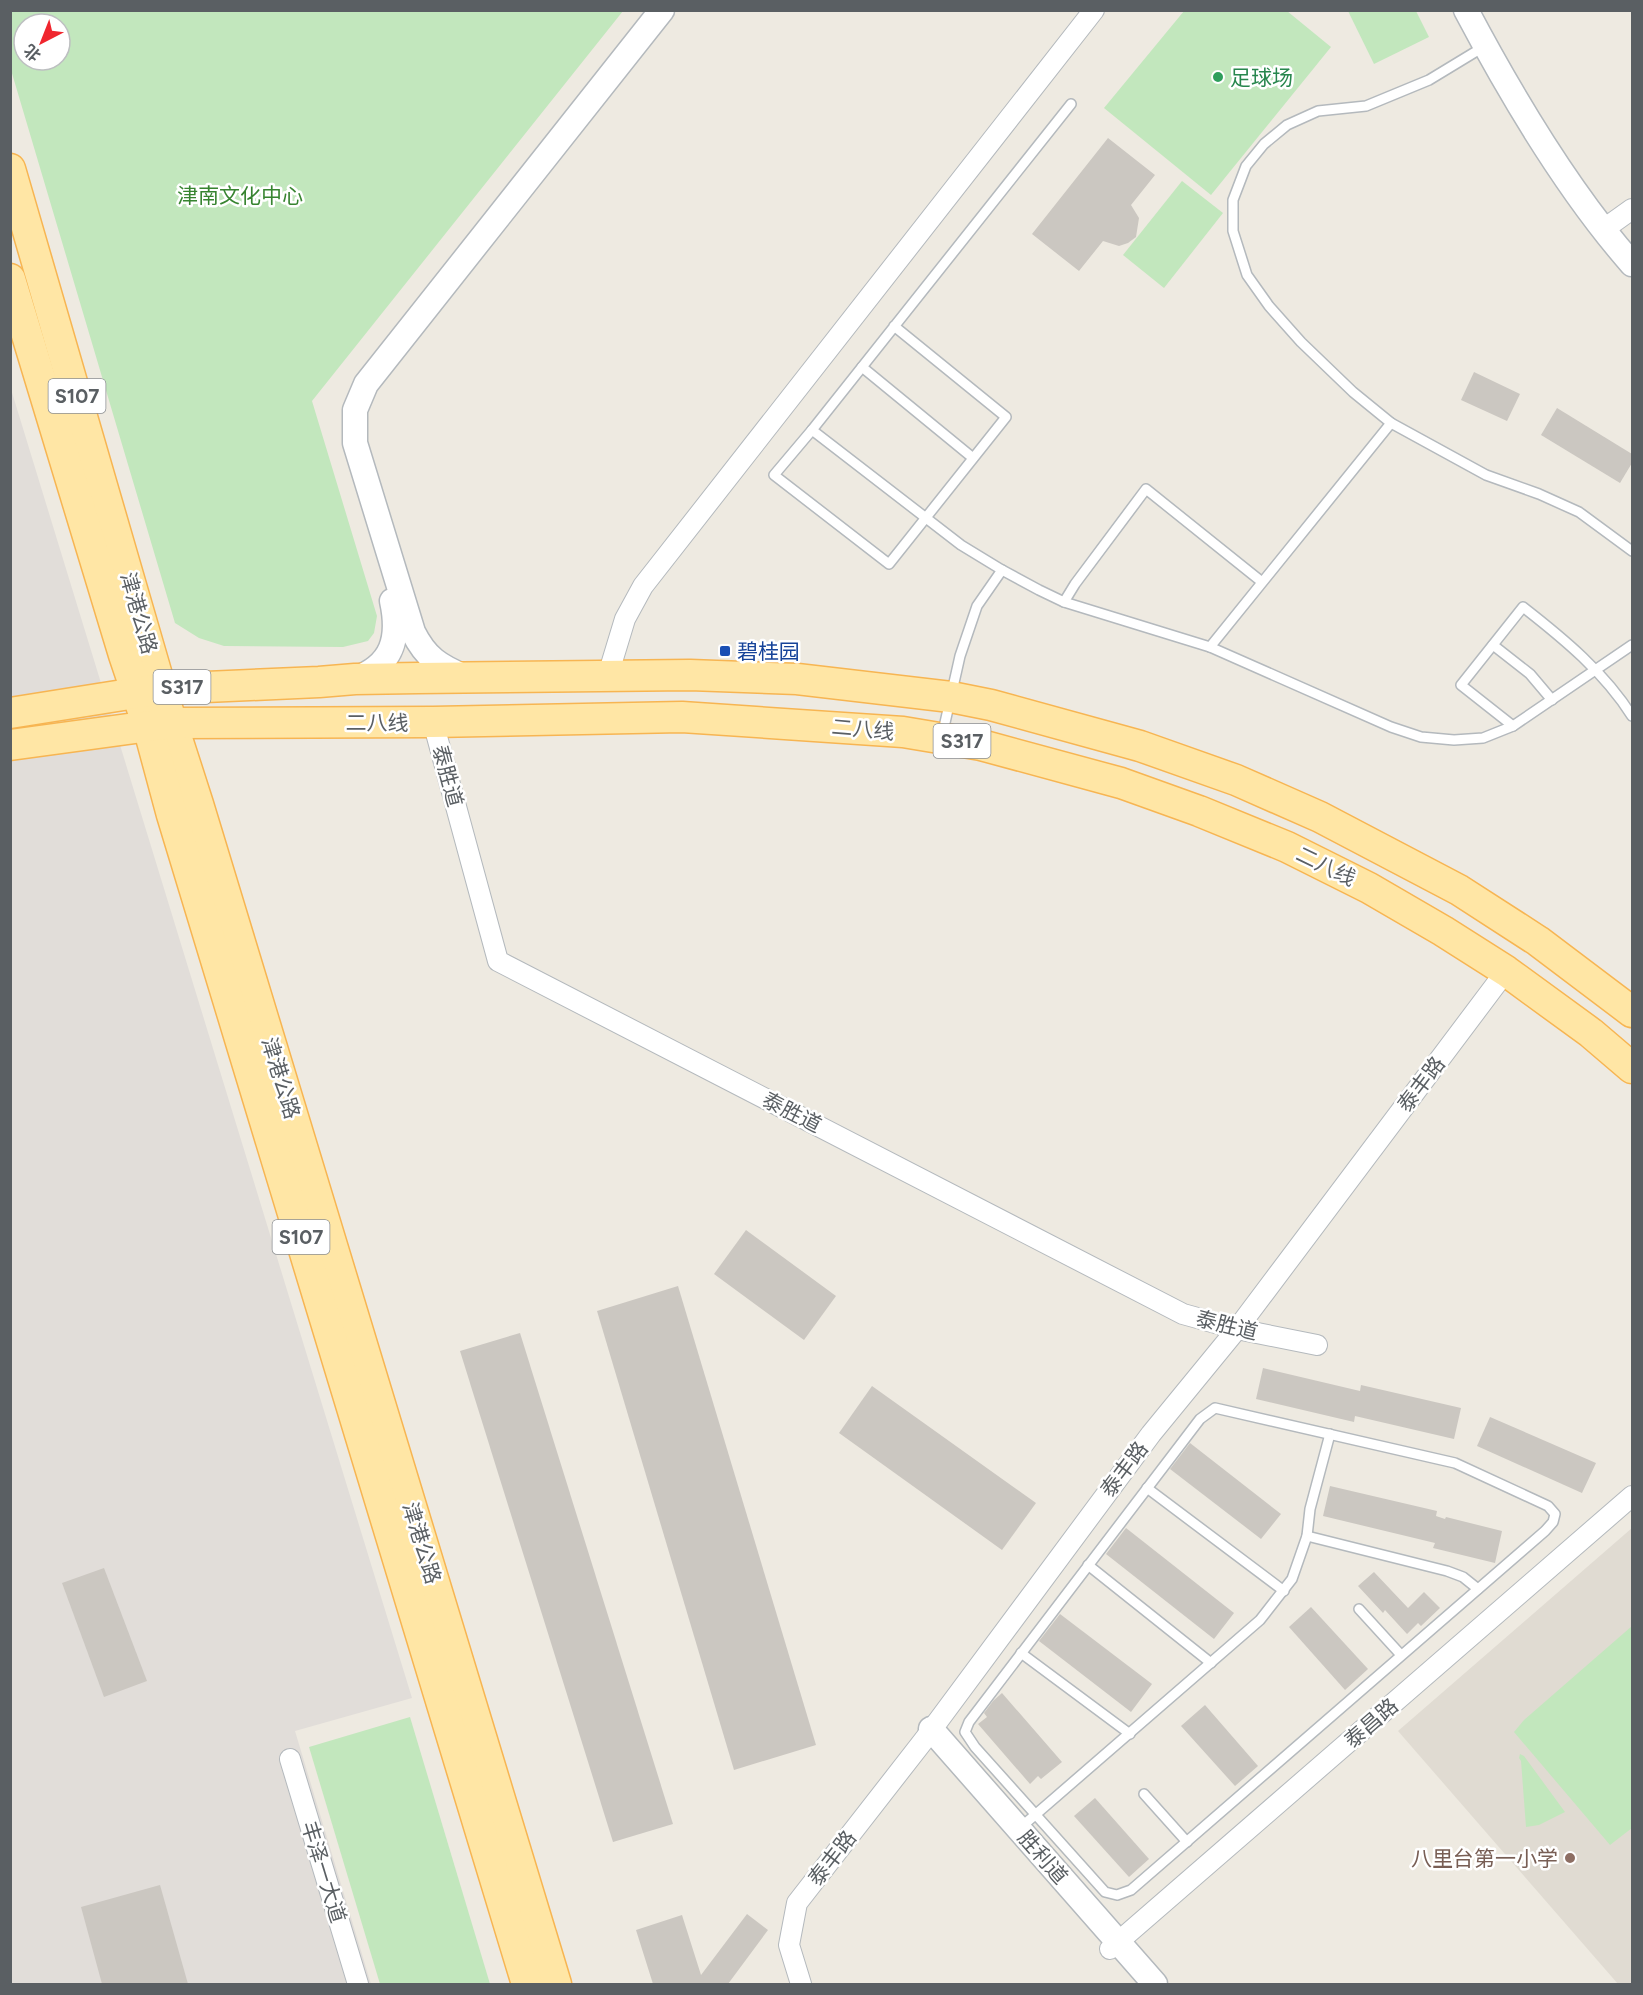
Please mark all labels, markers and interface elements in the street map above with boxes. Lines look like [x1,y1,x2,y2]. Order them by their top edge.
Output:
north arrow [12,12,72,72]
text: 北 [20,40,45,65]
place label: 足球场 [1230,65,1293,90]
marker: 足球场 [1211,70,1225,84]
park label: 津南文化中心 [177,183,303,208]
road number: S107 [48,379,106,413]
street label: 津港公路 [115,569,163,657]
place label: 碧桂园 [737,639,800,664]
marker: 碧桂园 [718,644,732,658]
road number: S317 [154,670,210,704]
street label: 二八线 [346,710,409,735]
street label: 二八线 [831,714,895,744]
road number: S317 [934,724,990,758]
street label: 泰胜道 [428,742,468,810]
street label: 二八线 [1292,841,1360,891]
street label: 津港公路 [257,1034,305,1122]
street label: 泰丰路 [1392,1051,1450,1117]
street label: 泰胜道 [758,1087,826,1137]
road number: S107 [272,1220,330,1254]
street label: 泰胜道 [1193,1305,1261,1345]
street label: 泰丰路 [1095,1436,1153,1502]
street label: 津港公路 [398,1499,446,1587]
street label: 泰昌路 [1339,1693,1403,1753]
street label: 丰泽一大道 [297,1818,351,1926]
street label: 泰丰路 [803,1825,861,1891]
street label: 胜利道 [1013,1825,1073,1889]
place label: 八里台第一小学 [1411,1846,1558,1871]
marker: 八里台第一小学 [1563,1851,1577,1865]

